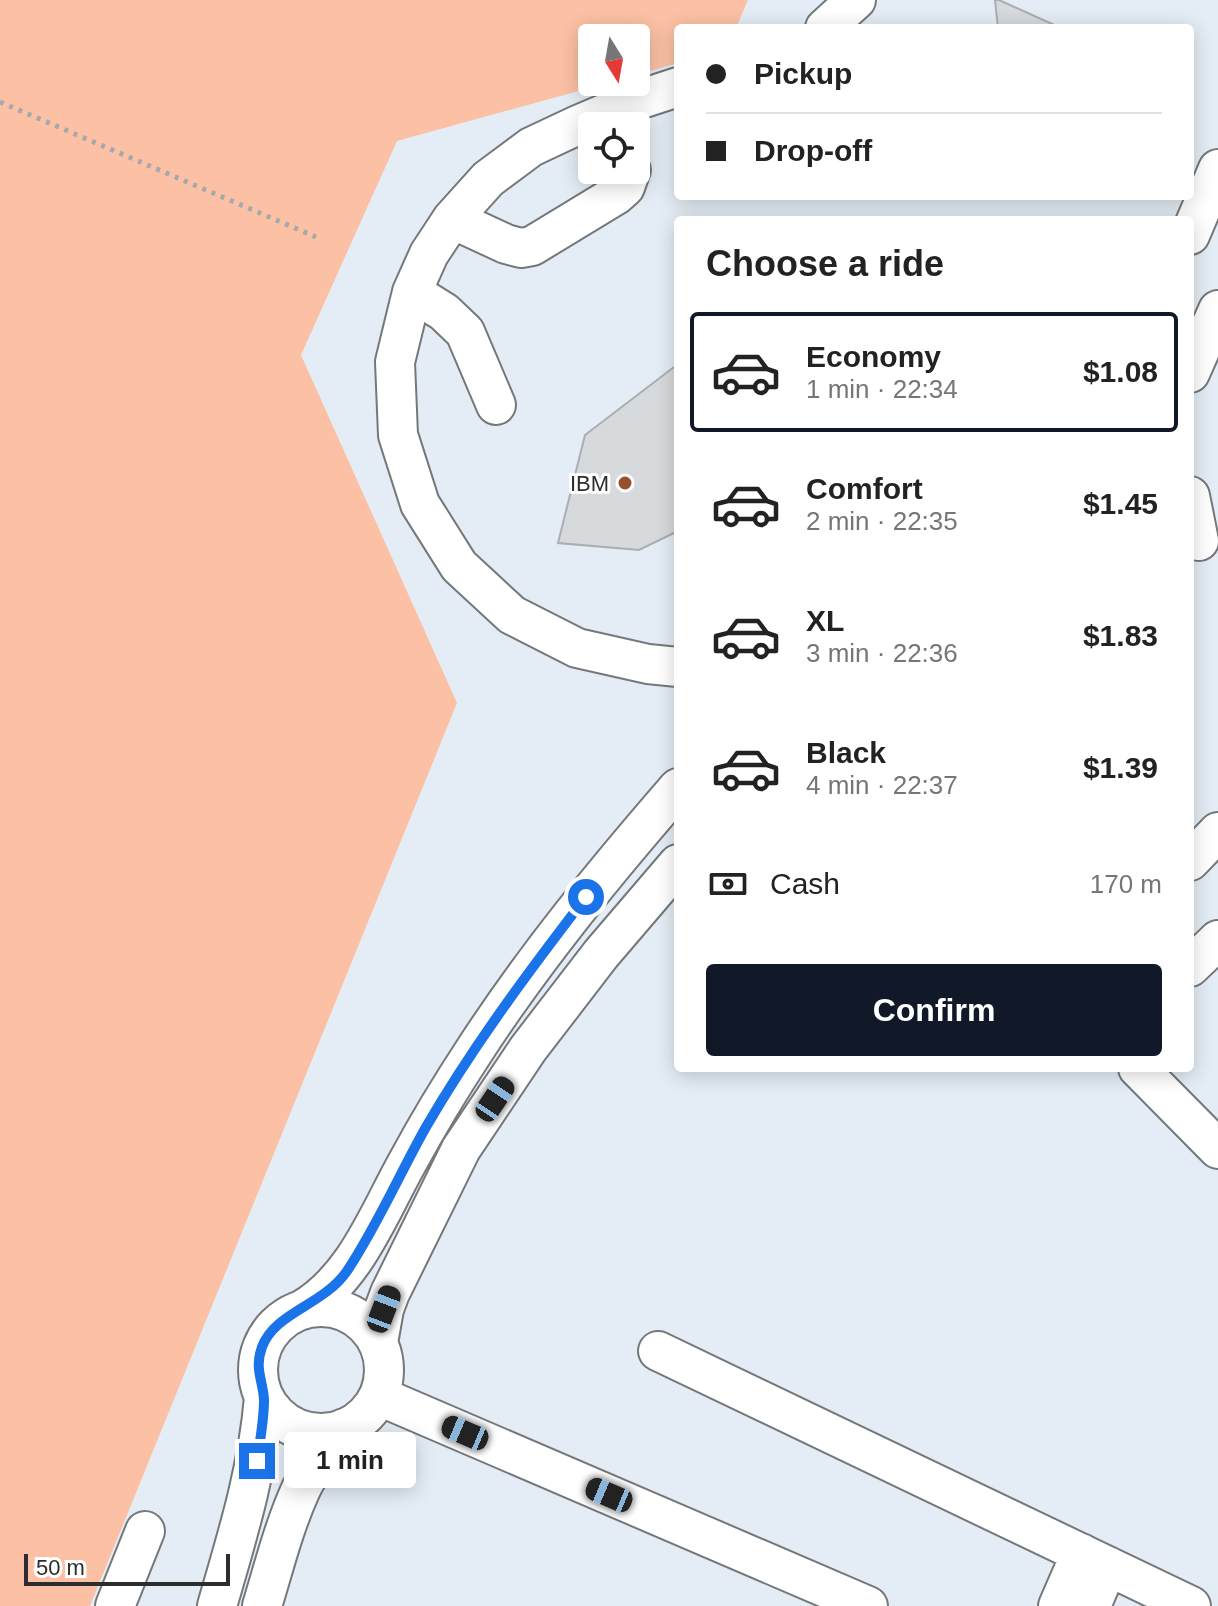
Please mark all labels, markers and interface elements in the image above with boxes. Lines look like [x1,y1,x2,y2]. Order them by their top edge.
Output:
north arrow [578,24,650,96]
map controls [578,24,650,184]
text: Pickup [754,57,852,90]
button: locate [578,112,650,184]
text: Drop-off [754,134,872,167]
text: Choose a ride [706,243,944,284]
icon: car [710,336,782,408]
text: Economy [806,340,941,373]
text: $1.08 [1083,355,1158,388]
text: 1 min · 22:34 [806,374,958,404]
icon: car [710,468,782,540]
place label: IBM [570,471,609,496]
text: Comfort [806,472,923,505]
marker: IBM [616,474,634,492]
text: $1.45 [1083,487,1158,520]
text: 2 min · 22:35 [806,506,958,536]
icon: car [710,600,782,672]
text: XL [806,604,844,637]
text: $1.83 [1083,619,1158,652]
text: 3 min · 22:36 [806,638,958,668]
icon: car [710,732,782,804]
text: Black [806,736,886,769]
text: $1.39 [1083,751,1158,784]
text: 4 min · 22:37 [806,770,958,800]
icon: cash [706,862,750,906]
text: Cash [770,867,840,900]
text: 170 m [1090,869,1162,899]
route start [568,879,604,915]
button: Confirm [706,964,1162,1056]
car [472,1072,518,1126]
car [364,1282,404,1336]
car [438,1413,492,1453]
callout: 1 min [285,1433,417,1489]
route end [239,1443,275,1479]
text: 1 min [316,1445,384,1475]
car [582,1475,636,1515]
scale bar [24,1550,230,1586]
text: 50 m [36,1555,85,1580]

